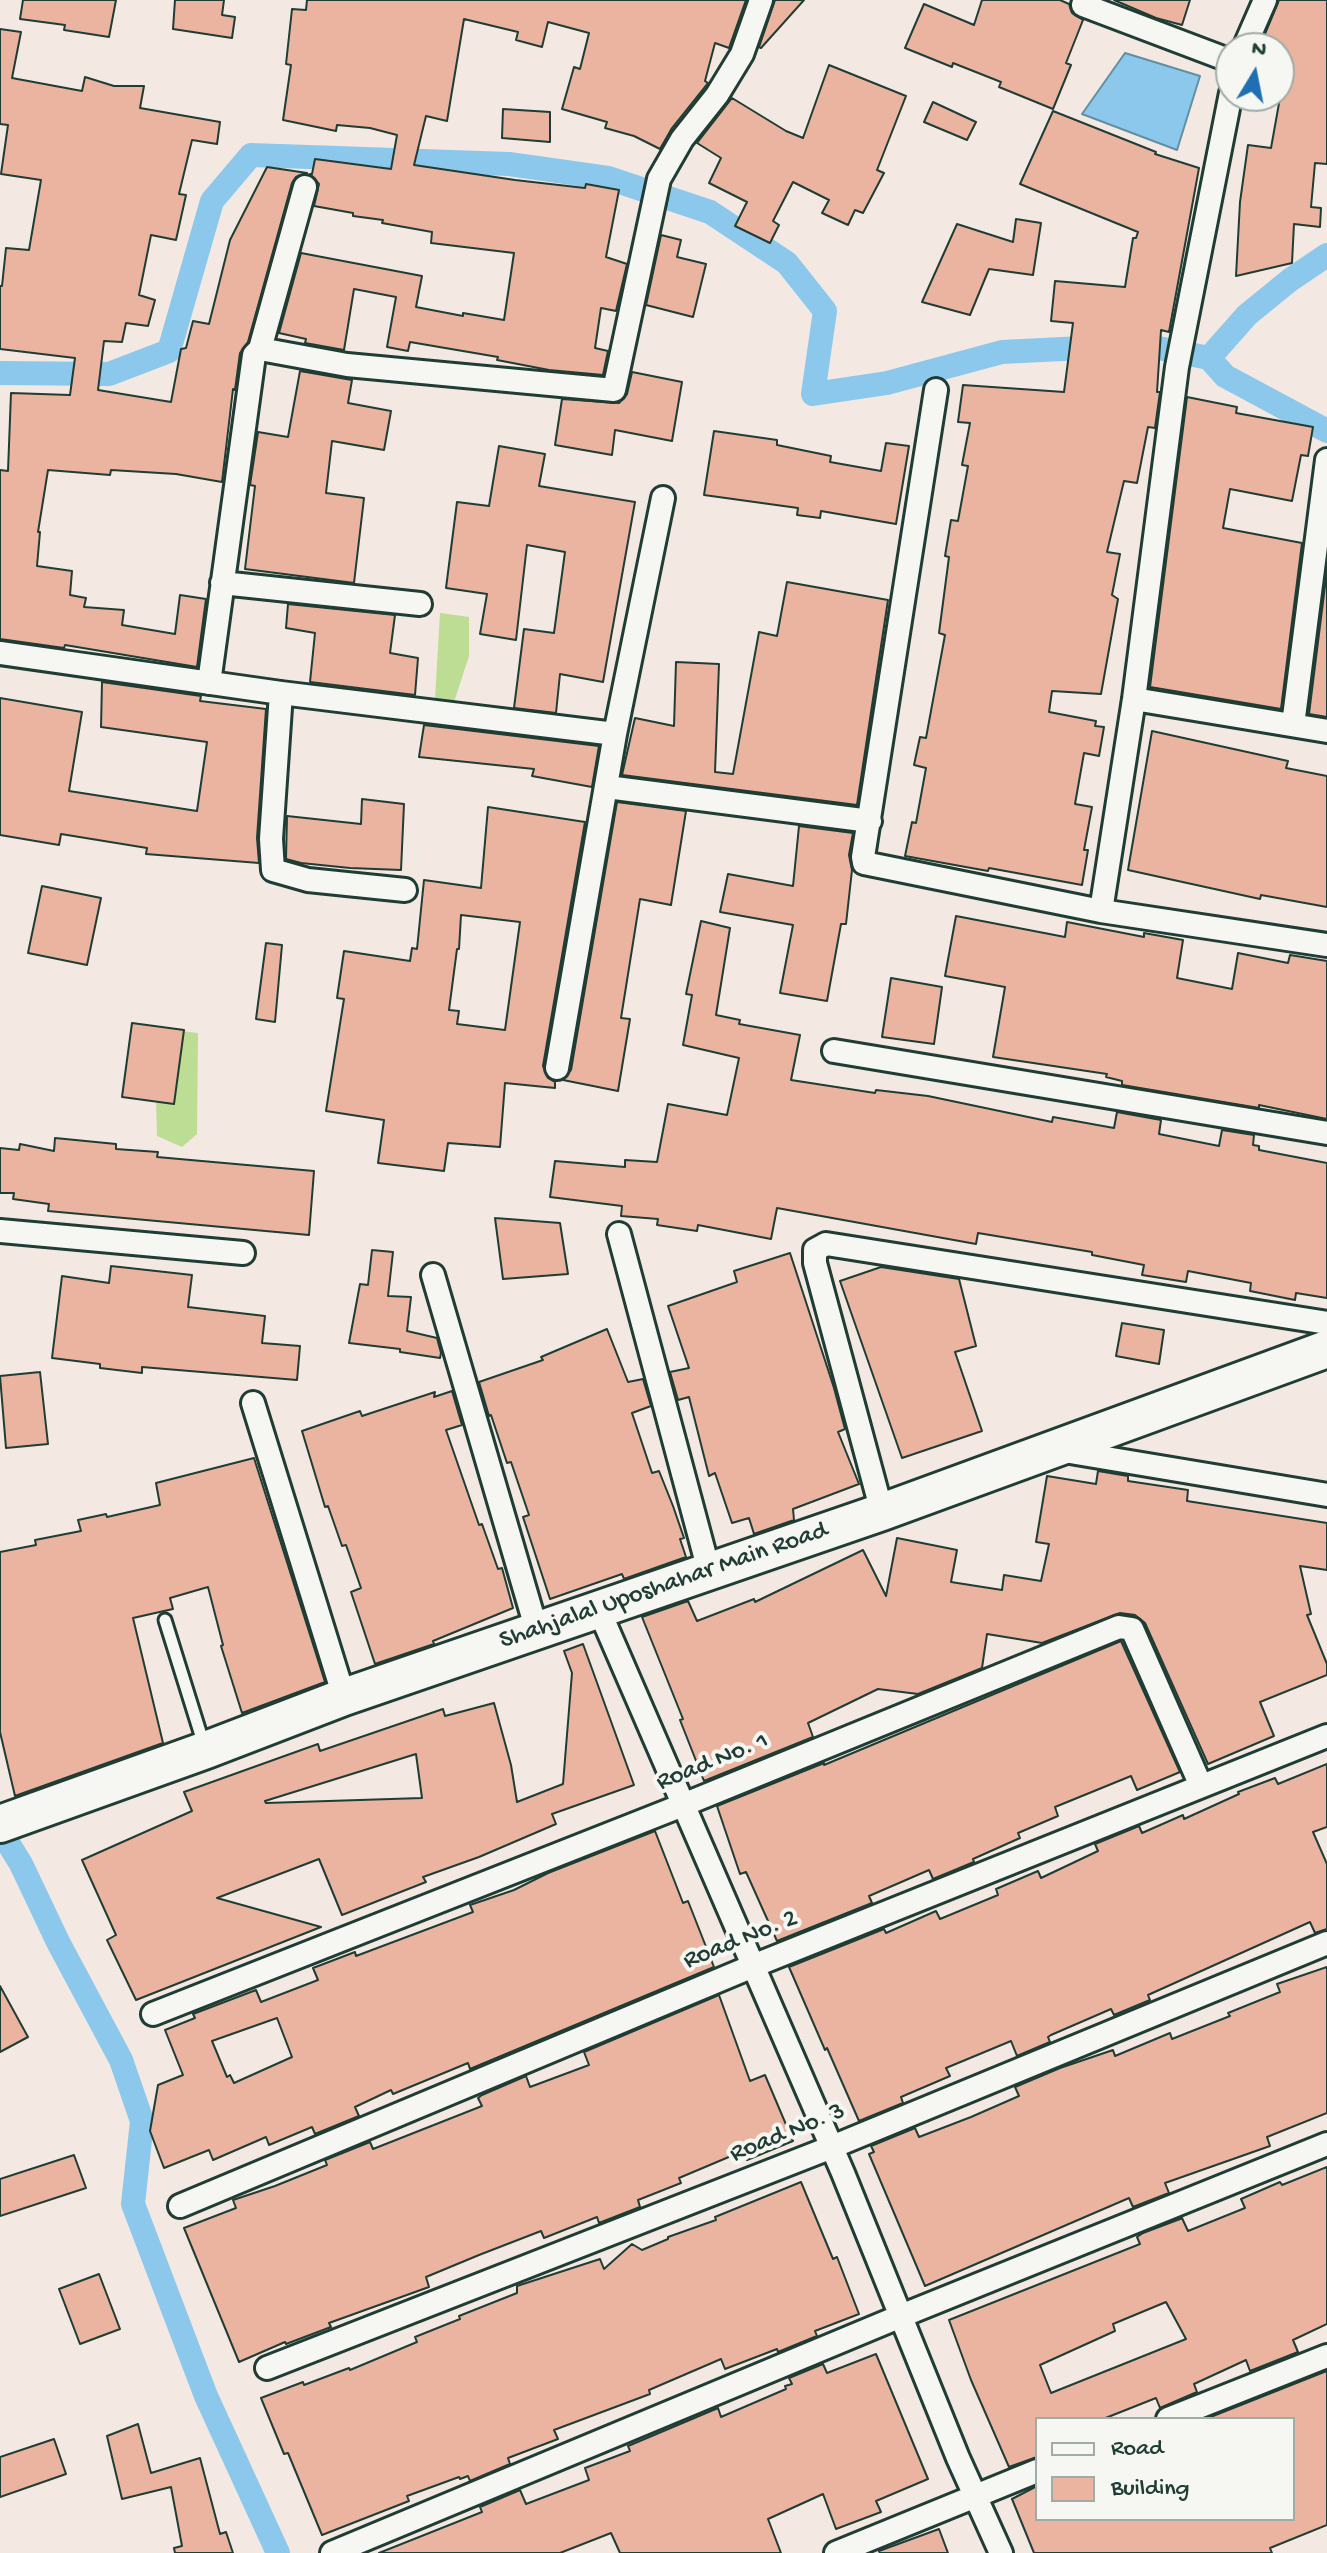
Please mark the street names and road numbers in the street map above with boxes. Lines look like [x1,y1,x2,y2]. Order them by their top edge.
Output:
street label: Shahjalal Uposhahar Main Road [496,1516,832,1658]
street label: Road No. 1 [652,1726,774,1800]
street label: Road No. 2 [679,1904,803,1978]
street label: Road No. 3 [726,2097,850,2171]

